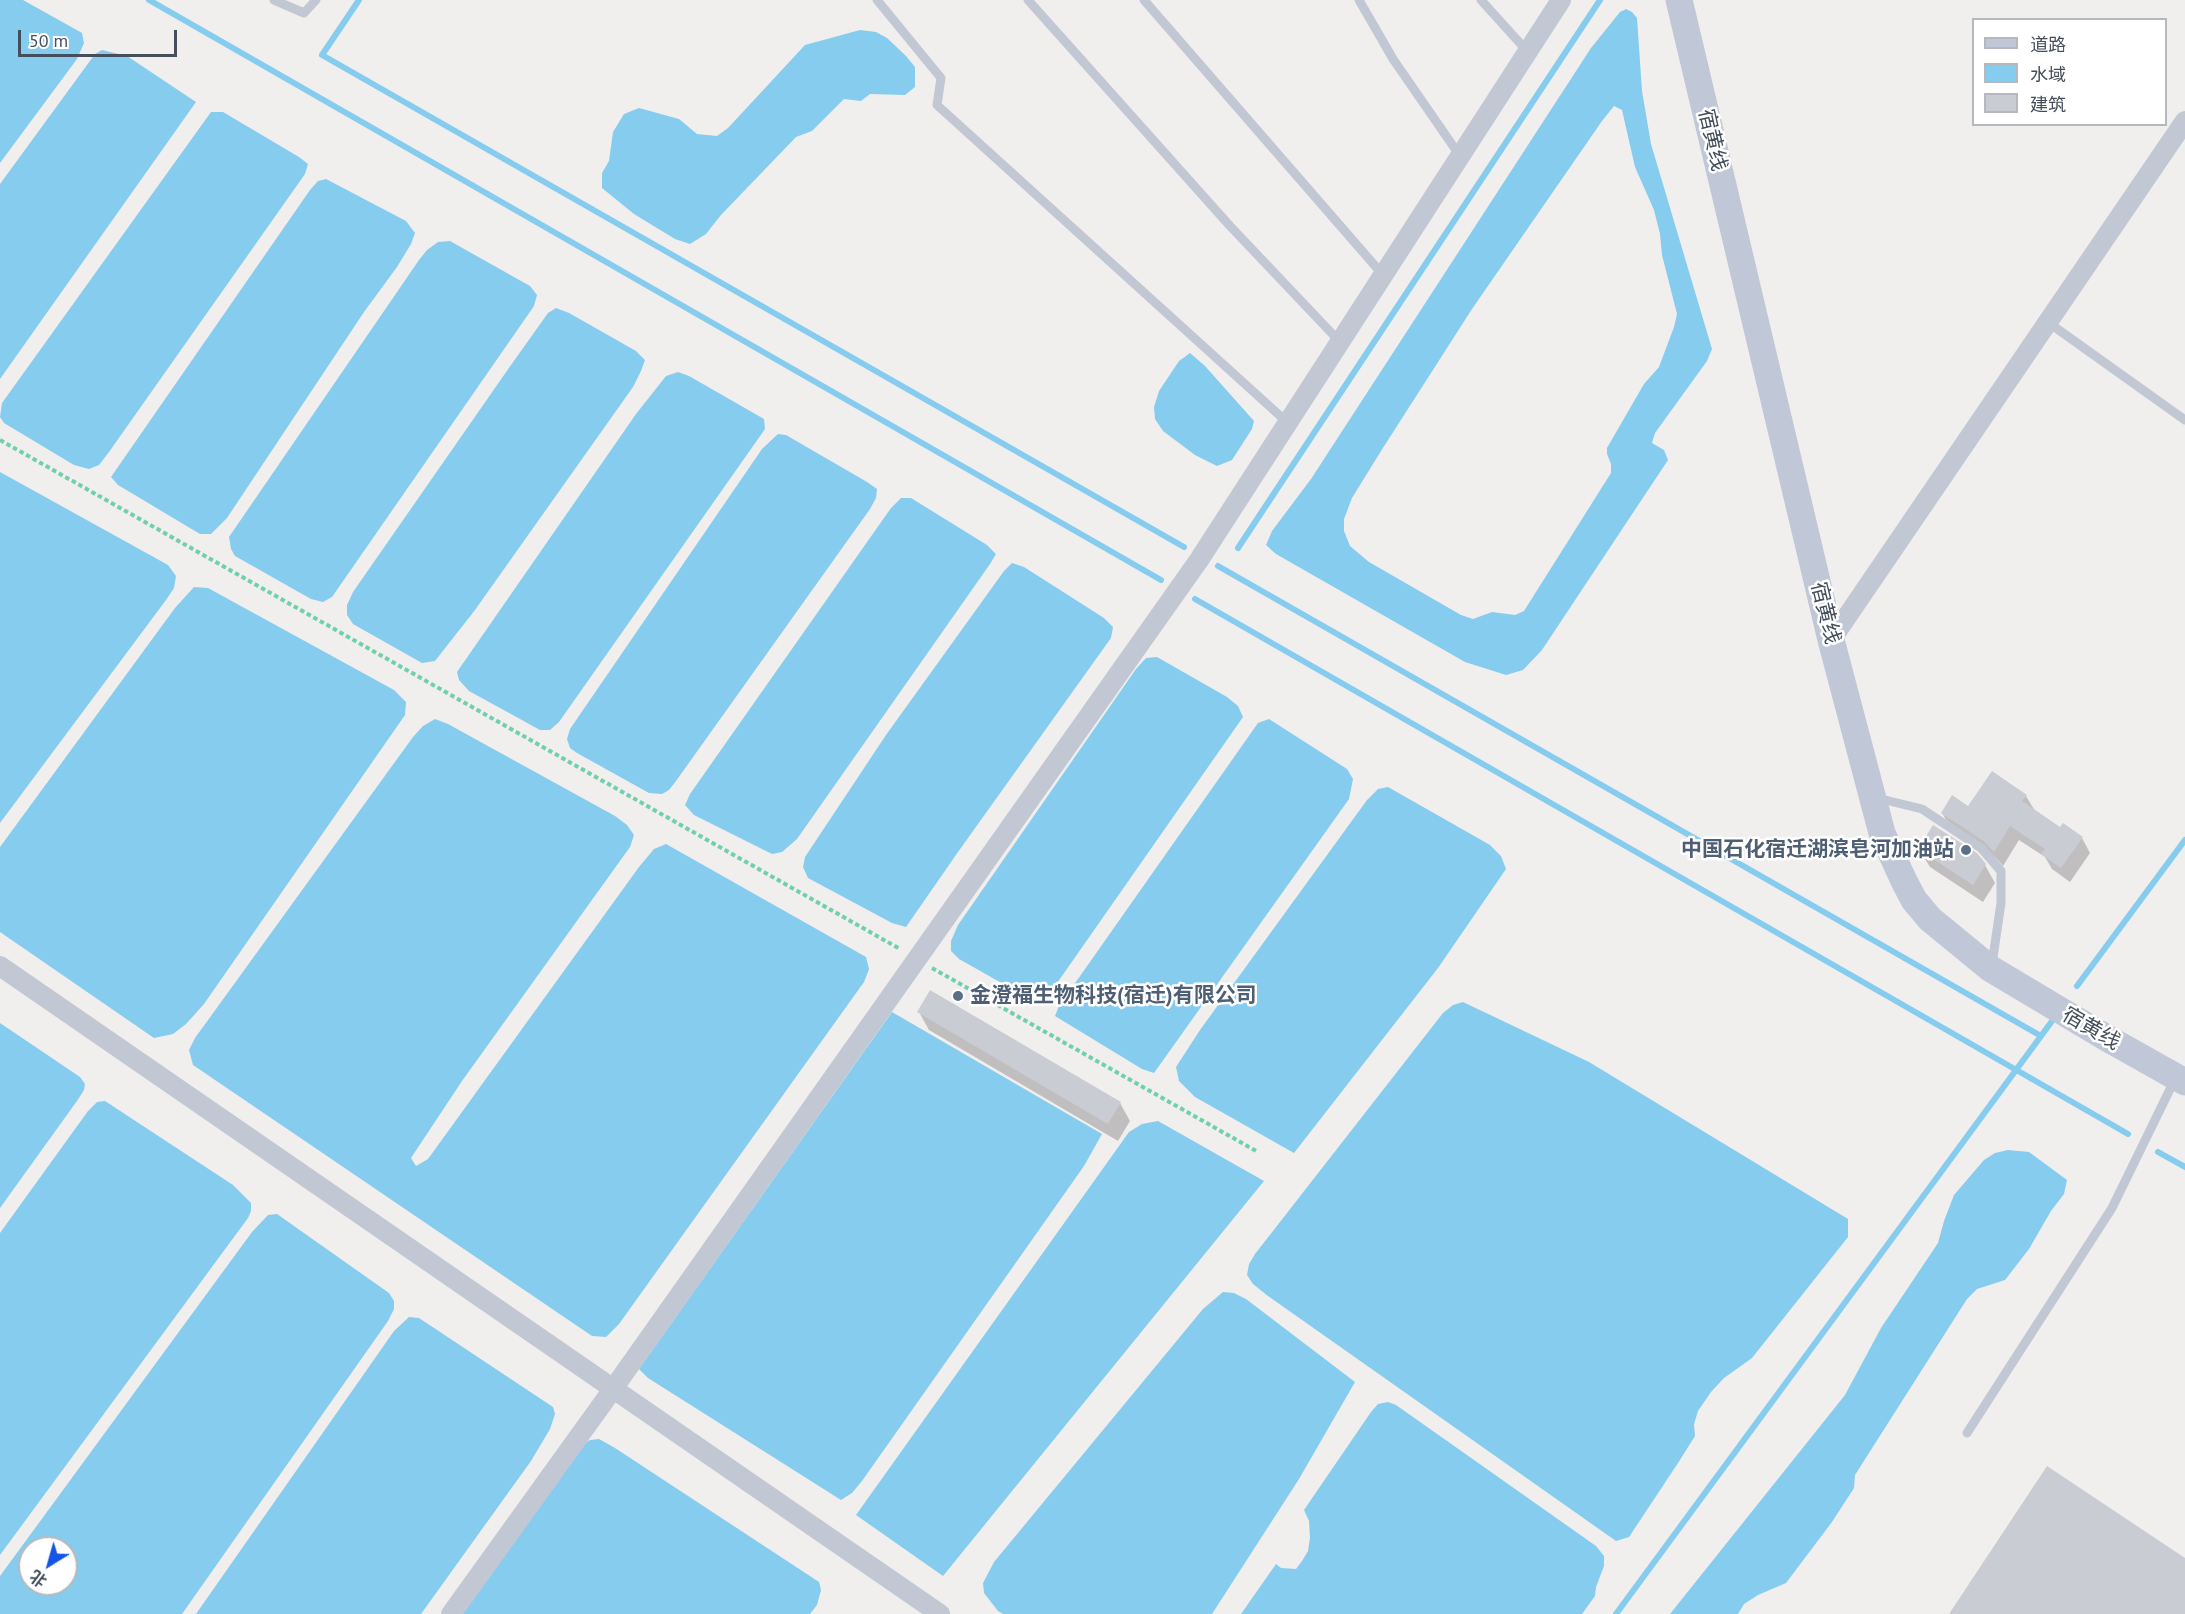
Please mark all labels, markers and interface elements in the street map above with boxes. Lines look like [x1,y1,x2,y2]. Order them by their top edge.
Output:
scale bar [21,18,180,56]
legend [1972,18,2167,126]
text: 50 m [29,29,68,52]
text: 道路 [2030,33,2066,56]
text: 水域 [2030,63,2066,86]
text: 建筑 [2030,93,2066,116]
street label: 宿黄线 [1693,106,1731,174]
street label: 宿黄线 [1805,579,1845,647]
place label: 中国石化宿迁湖滨皂河加油站 [1681,837,1954,863]
marker: 中国石化宿迁湖滨皂河加油站 [1959,843,1973,857]
place label: 金澄福生物科技(宿迁)有限公司 [970,983,1257,1009]
marker: 金澄福生物科技(宿迁)有限公司 [951,989,965,1003]
street label: 宿黄线 [2057,1002,2125,1056]
north arrow [18,1536,78,1596]
text: 北 [26,1566,51,1592]

